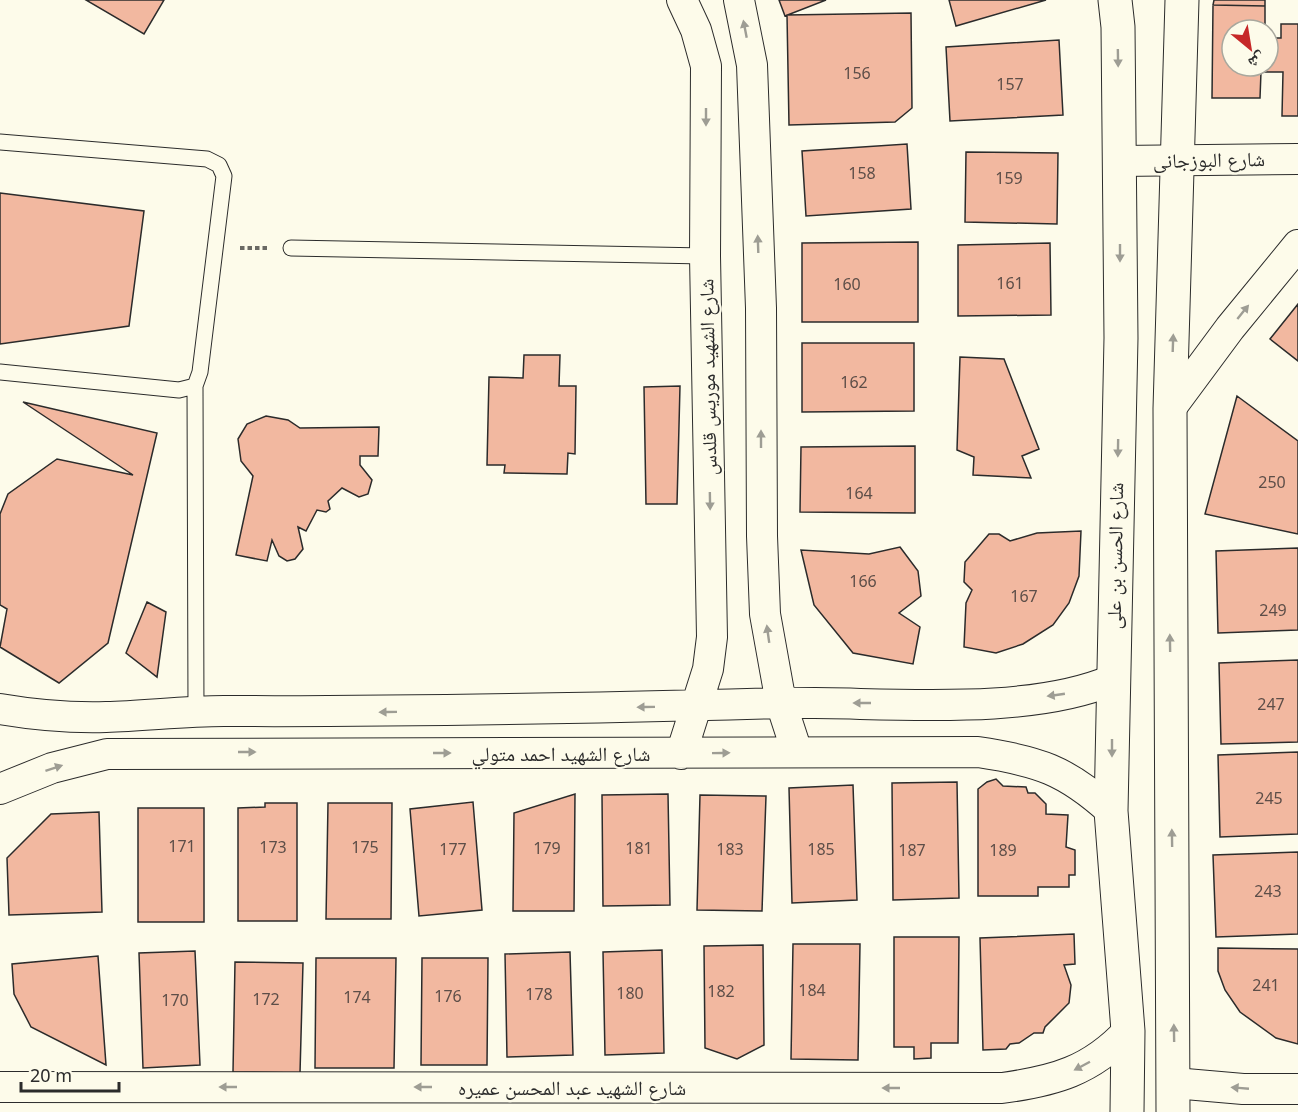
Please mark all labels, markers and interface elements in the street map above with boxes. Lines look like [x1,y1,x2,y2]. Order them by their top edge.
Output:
north arrow [1220,18,1280,78]
one-way arrow [740,19,749,38]
text: ش [1245,47,1270,75]
one-way arrow [1113,49,1123,68]
house number: 156 [843,62,871,84]
house number: 157 [996,73,1024,95]
one-way arrow [701,107,711,126]
street label: شارع البوزجانى [1153,145,1265,174]
house number: 158 [848,162,876,184]
house number: 159 [995,167,1023,189]
one-way arrow [754,235,763,254]
one-way arrow [1115,244,1125,263]
house number: 161 [996,272,1024,294]
house number: 160 [833,273,861,295]
street label: شارع الشهيد موريس قلدس [692,278,723,476]
one-way arrow [1236,305,1249,320]
one-way arrow [1168,333,1177,352]
house number: 162 [840,371,868,393]
one-way arrow [757,430,766,449]
one-way arrow [1113,439,1123,458]
house number: 250 [1258,471,1286,493]
house number: 164 [845,482,873,504]
street label: شارع الحسن بن على [1100,482,1129,630]
one-way arrow [705,491,715,510]
house number: 166 [849,570,877,592]
house number: 167 [1010,585,1038,607]
house number: 249 [1259,599,1287,621]
one-way arrow [764,624,773,643]
one-way arrow [1165,633,1175,652]
one-way arrow [1047,691,1066,700]
house number: 247 [1257,693,1285,715]
one-way arrow [852,698,871,708]
one-way arrow [636,702,655,712]
one-way arrow [378,707,397,717]
one-way arrow [1107,739,1117,758]
street label: شارع الشهيد احمد متولي [471,740,651,770]
one-way arrow [238,747,257,757]
one-way arrow [433,748,452,758]
one-way arrow [712,748,731,758]
one-way arrow [45,762,63,772]
house number: 245 [1255,787,1283,809]
one-way arrow [1167,828,1177,847]
house number: 171 [168,835,196,857]
house number: 173 [259,836,287,858]
house number: 175 [351,836,379,858]
house number: 179 [533,837,561,859]
house number: 181 [625,837,653,859]
house number: 177 [439,838,467,860]
house number: 183 [716,838,744,860]
house number: 185 [807,838,835,860]
house number: 187 [898,839,926,861]
house number: 189 [989,839,1017,861]
house number: 243 [1254,880,1282,902]
house number: 241 [1252,974,1280,996]
house number: 184 [798,979,826,1001]
house number: 182 [707,980,735,1002]
house number: 180 [616,982,644,1004]
house number: 178 [525,983,553,1005]
house number: 176 [434,985,462,1007]
house number: 174 [343,986,371,1008]
house number: 172 [252,988,280,1010]
house number: 170 [161,989,189,1011]
one-way arrow [1169,1023,1179,1042]
scale bar [21,1055,118,1093]
one-way arrow [1073,1061,1091,1071]
text: 20 m [30,1063,72,1087]
street label: شارع الشهيد عبد المحسن عميره [458,1074,686,1101]
one-way arrow [218,1082,237,1092]
one-way arrow [413,1082,432,1092]
one-way arrow [881,1083,900,1093]
one-way arrow [1230,1083,1249,1093]

